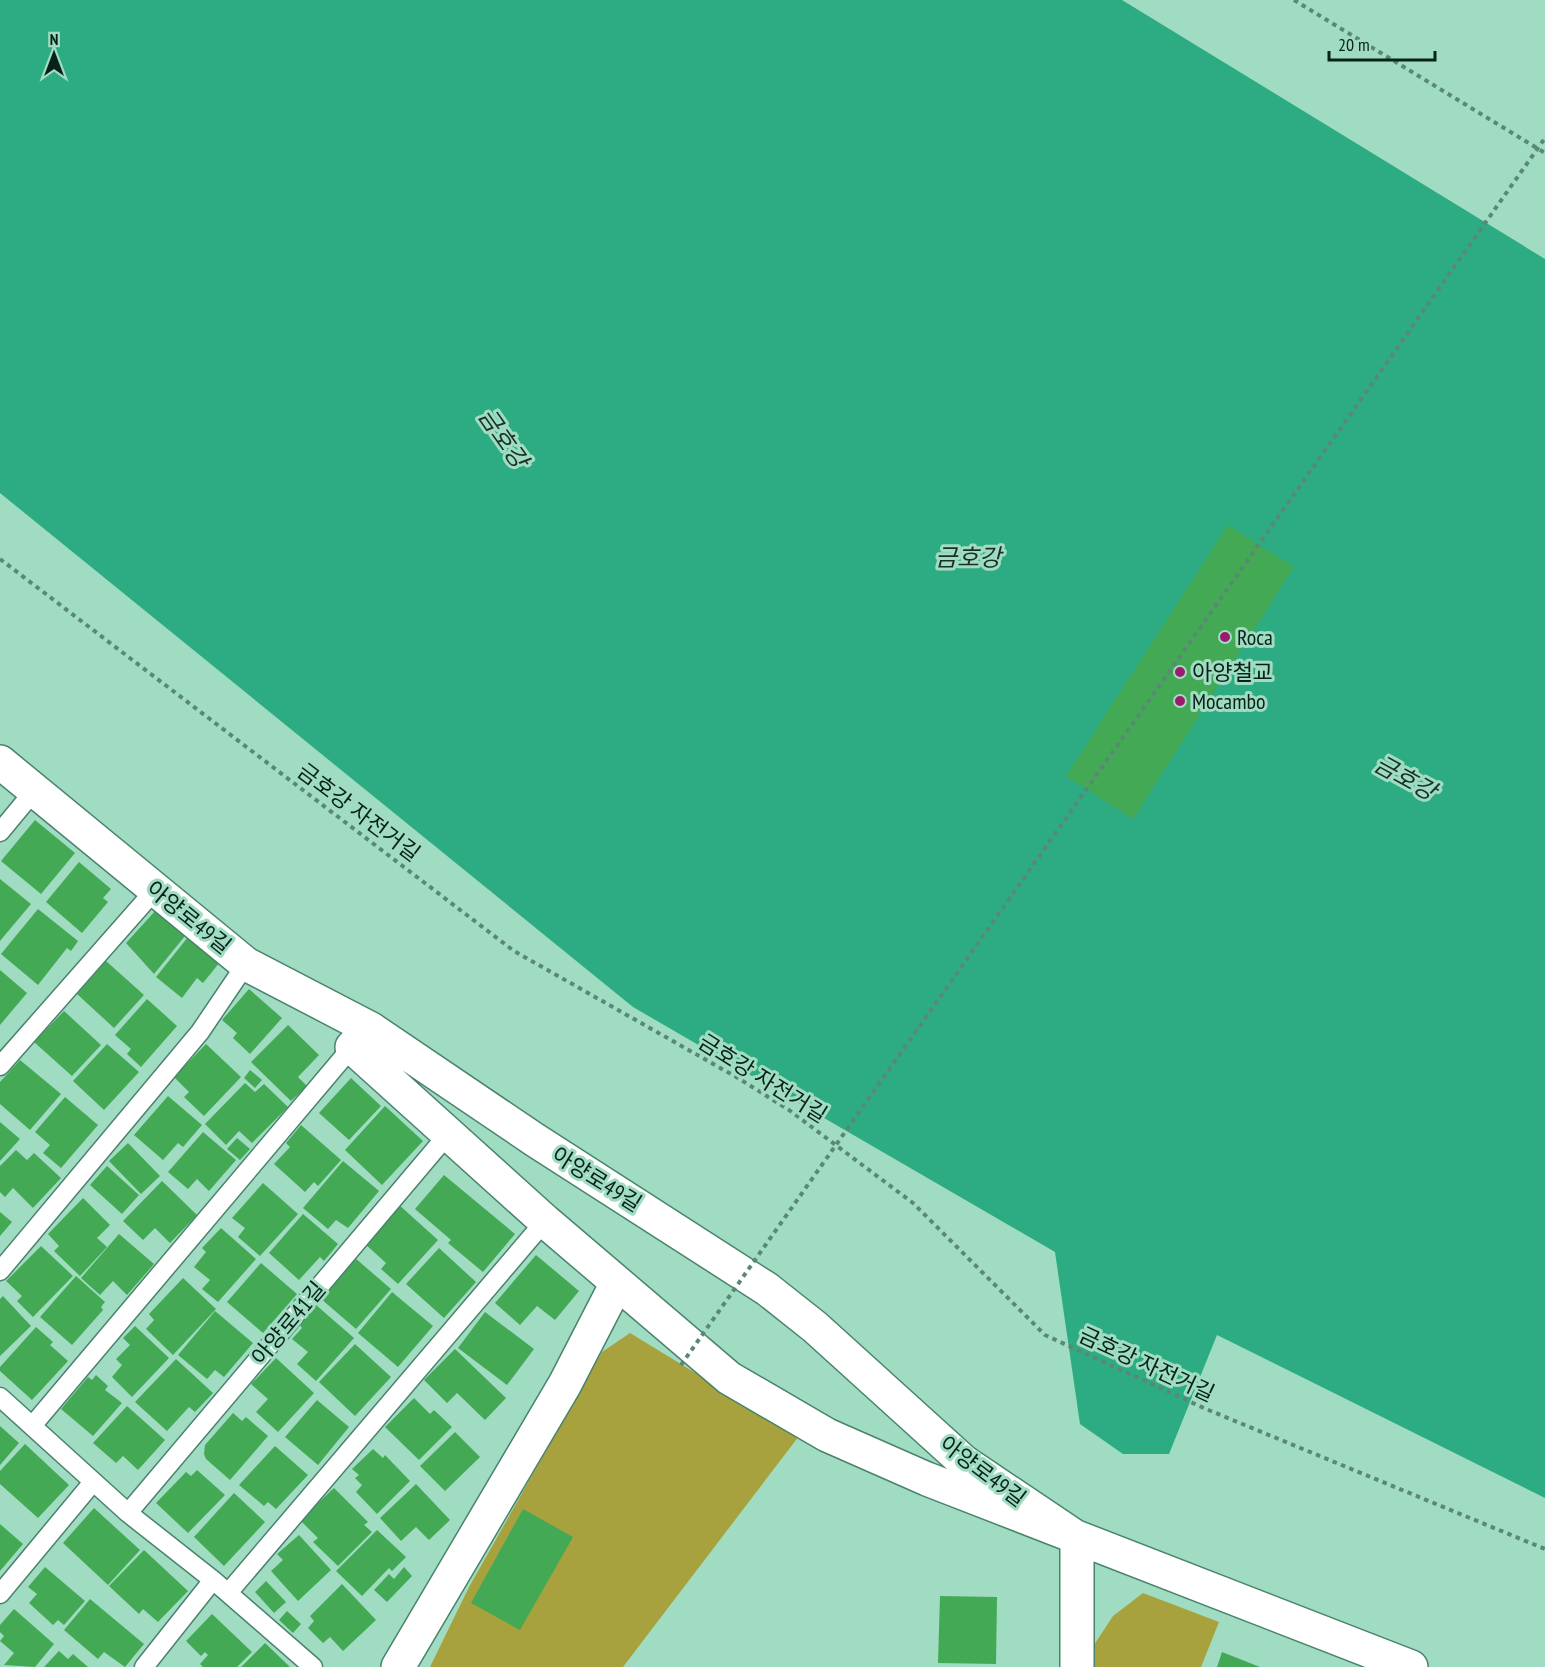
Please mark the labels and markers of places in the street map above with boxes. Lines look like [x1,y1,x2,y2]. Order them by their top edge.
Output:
place label: Roca [1237,623,1273,651]
marker: Roca [1218,630,1232,644]
place label: 아양철교 [1192,658,1273,686]
marker: 아양철교 [1173,665,1187,679]
place label: Mocambo [1192,687,1266,715]
marker: Mocambo [1173,694,1187,708]

